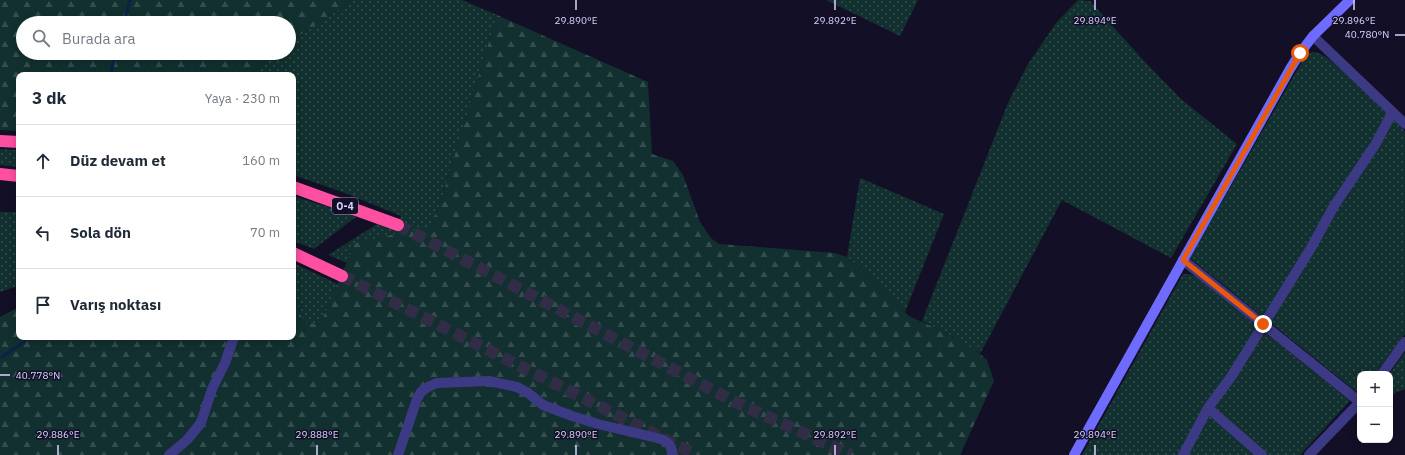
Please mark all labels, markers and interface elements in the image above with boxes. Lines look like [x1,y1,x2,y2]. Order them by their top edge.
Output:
text: 29.890°E [554,14,598,27]
text: 29.892°E [813,14,857,27]
text: 29.894°E [1073,14,1117,27]
text: 29.896°E [1332,14,1376,27]
search box [16,16,296,60]
icon: search [30,27,52,49]
text: 40.780°N [1345,28,1389,41]
text: Burada ara [62,29,136,48]
route start [1291,44,1309,62]
text: 3 dk [32,87,66,109]
text: Yaya · 230 m [205,90,280,107]
icon: ahead [32,150,54,172]
text: Düz devam et [70,151,166,170]
text: 160 m [242,152,280,169]
road number: O-4 [332,198,358,214]
icon: left [32,222,54,244]
text: Sola dön [70,223,131,242]
text: 70 m [250,224,280,241]
icon: arrive [32,294,54,316]
text: Varış noktası [70,295,161,314]
route end [1254,315,1272,333]
text: 40.778°N [16,369,60,382]
map controls [1357,371,1393,443]
button: + [1357,371,1393,407]
button: − [1357,407,1393,443]
text: 29.886°E [36,428,80,441]
text: 29.888°E [295,428,339,441]
text: 29.890°E [554,428,598,441]
text: 29.892°E [813,428,857,441]
text: 29.894°E [1073,428,1117,441]

